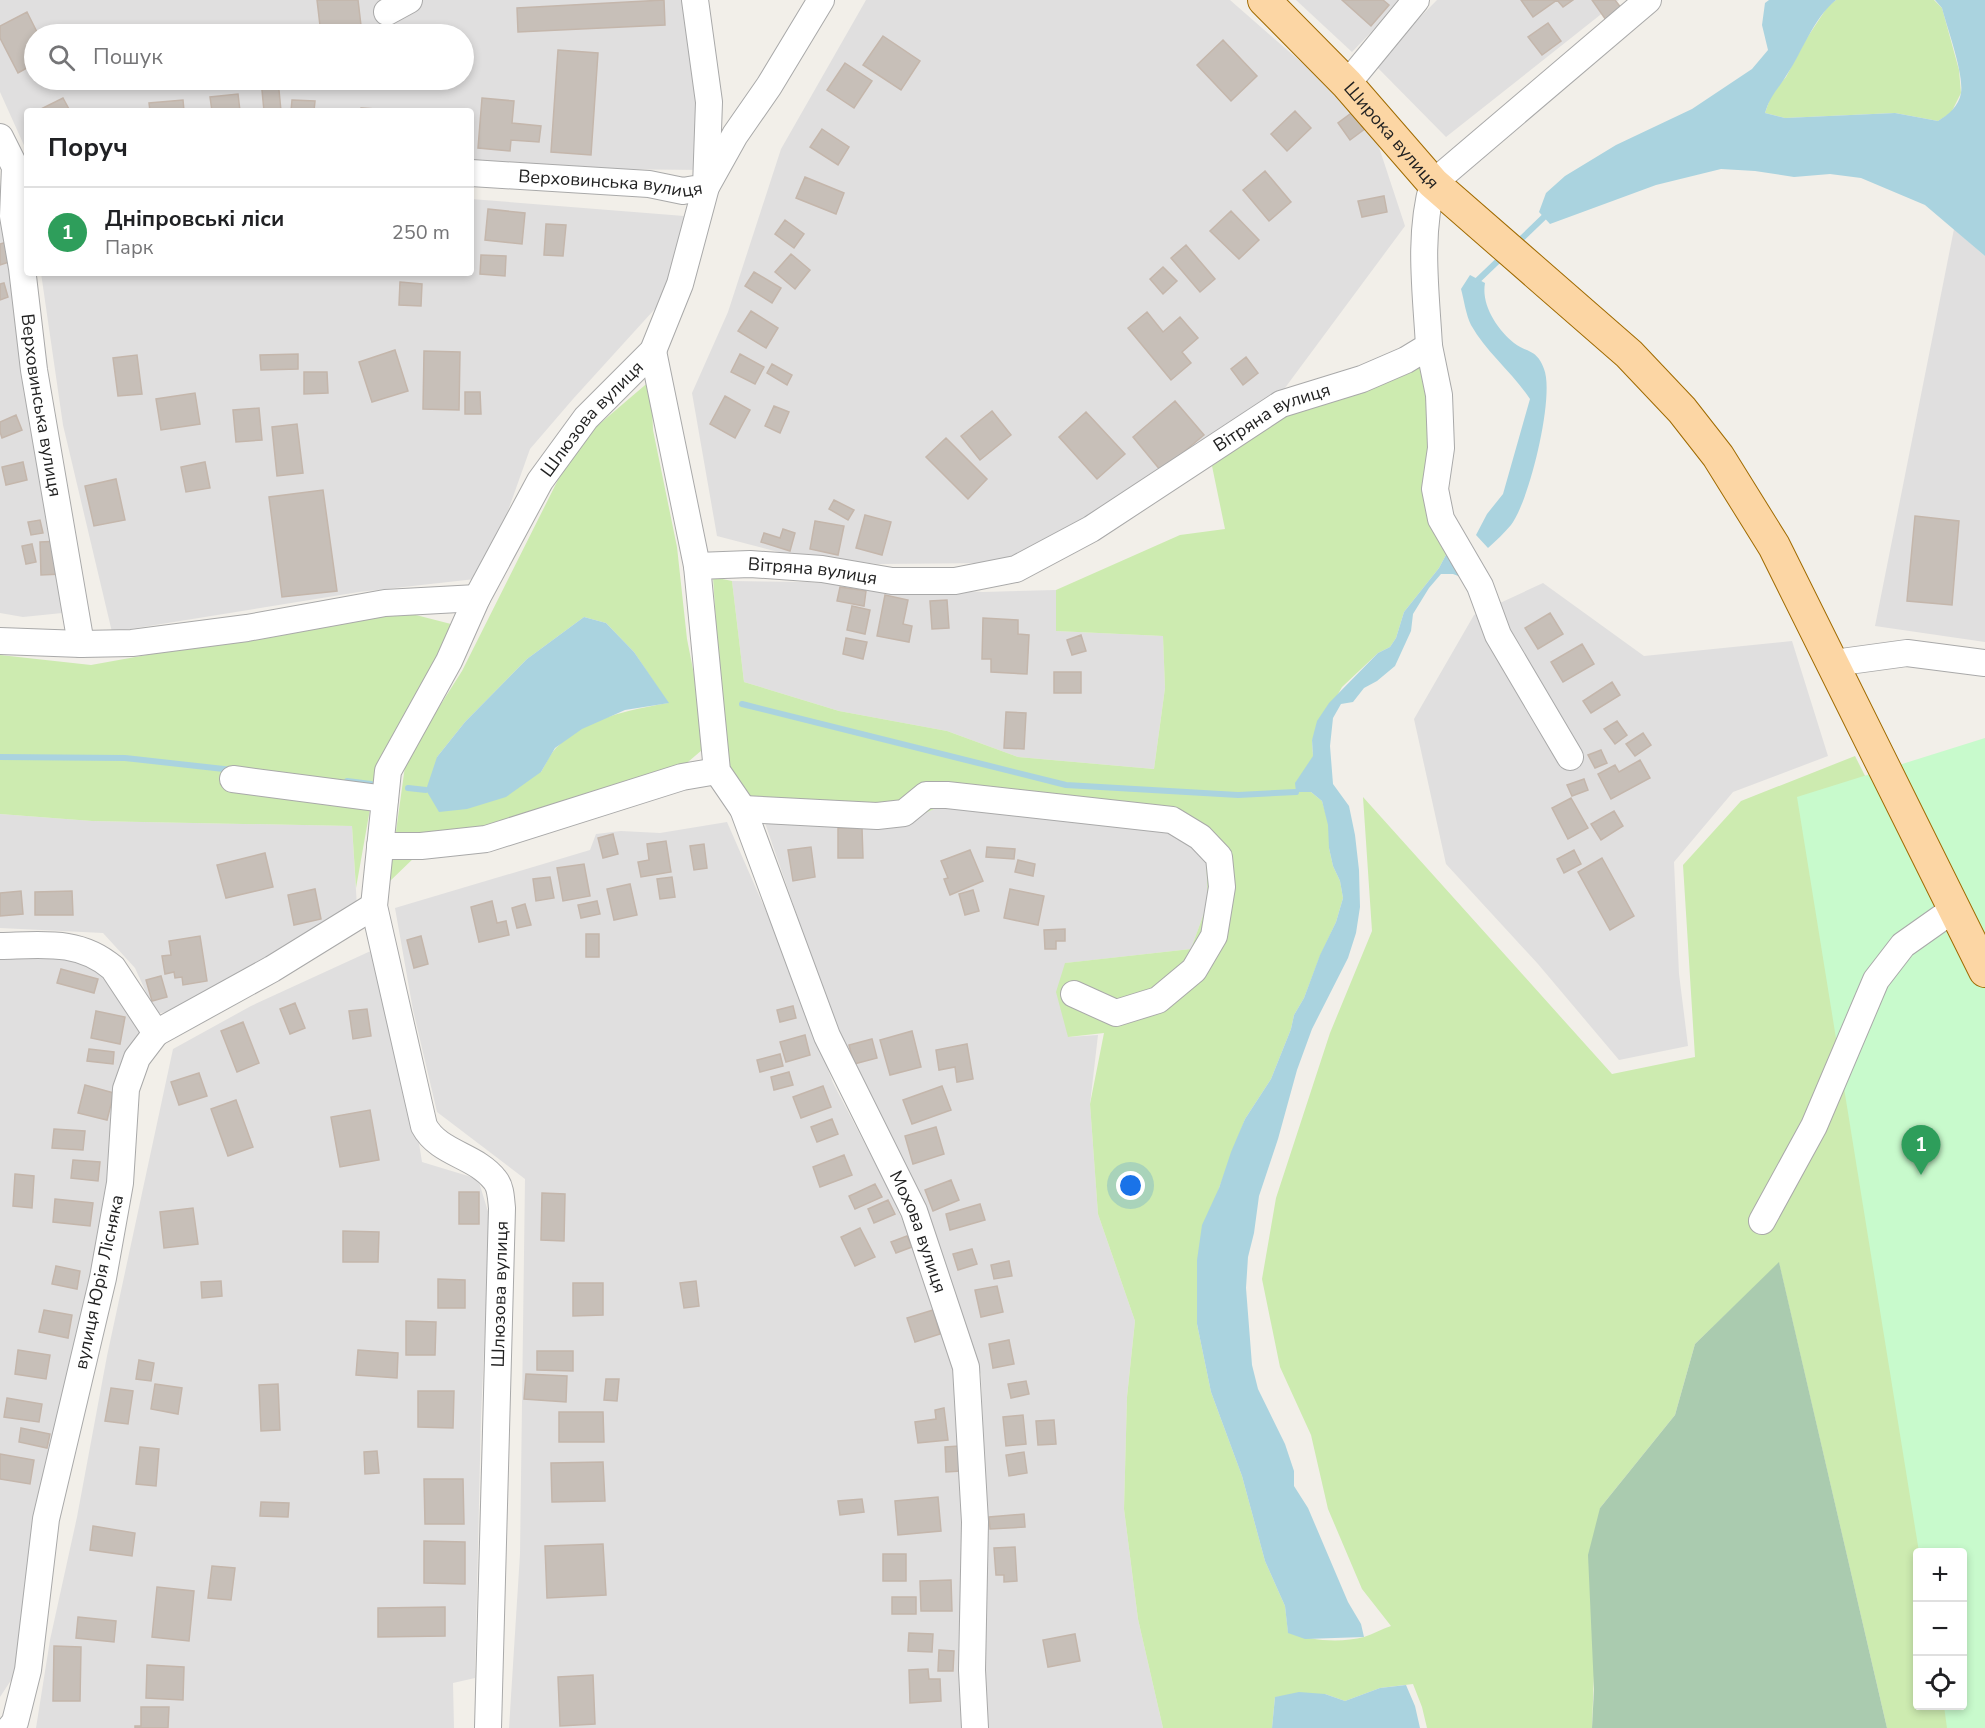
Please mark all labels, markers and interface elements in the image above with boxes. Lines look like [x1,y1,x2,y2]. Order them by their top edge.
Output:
search box [24,24,474,90]
icon: search [45,41,78,74]
text: Пошук [93,42,163,72]
street label: Широка вулиця [1338,77,1445,194]
text: Поруч [48,130,128,165]
street label: Верховинська вулиця [518,164,704,203]
text: Дніпровські ліси [105,204,284,234]
text: 1 [62,219,74,246]
text: 250 m [392,219,450,246]
text: Парк [105,234,153,261]
street label: Верховинська вулиця [15,312,68,499]
street label: Шлюзова вулиця [535,355,649,482]
street label: Вітряна вулиця [1209,377,1333,457]
street label: Вітряна вулиця [747,552,879,590]
pin: 1 [1902,1126,1940,1175]
street label: Мохова вулиця [884,1167,952,1296]
your location [1116,1171,1145,1200]
street label: вулиця Юрія Лісняка [69,1192,129,1372]
street label: Шлюзова вулиця [486,1221,514,1368]
map controls [1913,1548,1967,1710]
button: + [1913,1548,1967,1602]
button: − [1913,1602,1967,1656]
button: locate [1913,1656,1967,1710]

